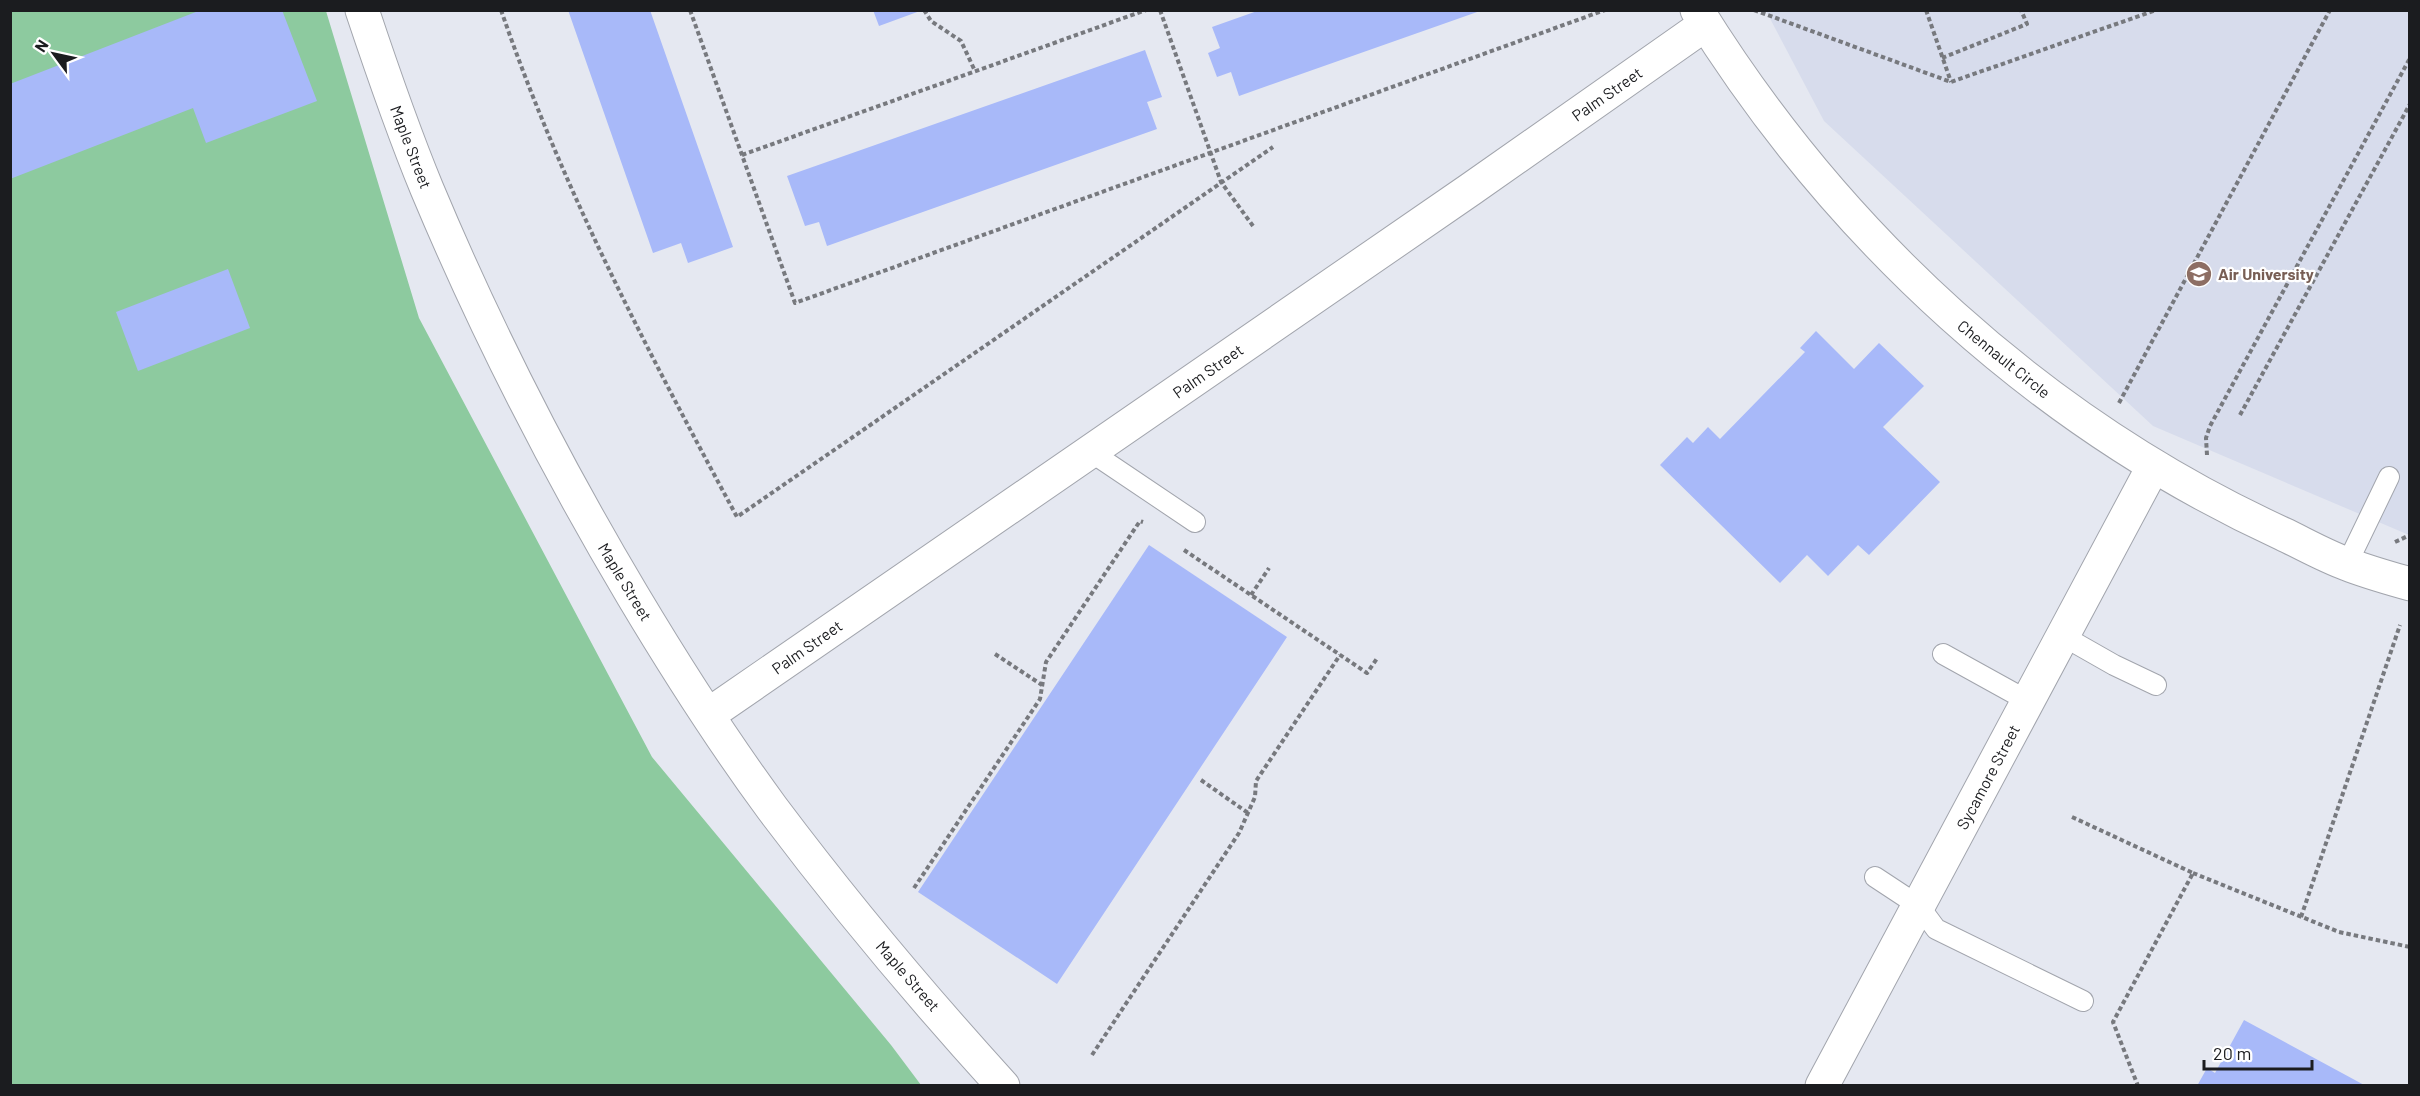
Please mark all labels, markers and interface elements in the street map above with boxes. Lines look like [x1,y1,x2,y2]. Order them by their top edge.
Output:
north arrow [24,24,84,84]
text: N [30,36,52,55]
street label: Palm Street [1568,62,1646,125]
street label: Maple Street [387,103,436,191]
school or university icon: Air University [2184,259,2214,289]
place label: Air University [2218,264,2314,283]
street label: Chennault Circle [1954,316,2054,402]
street label: Palm Street [1169,339,1247,402]
street label: Maple Street [595,539,656,624]
street label: Palm Street [768,615,846,678]
street label: Sycamore Street [1952,721,2023,832]
street label: Maple Street [872,936,944,1015]
scale bar [2204,1033,2312,1071]
text: 20 m [2213,1042,2251,1064]

